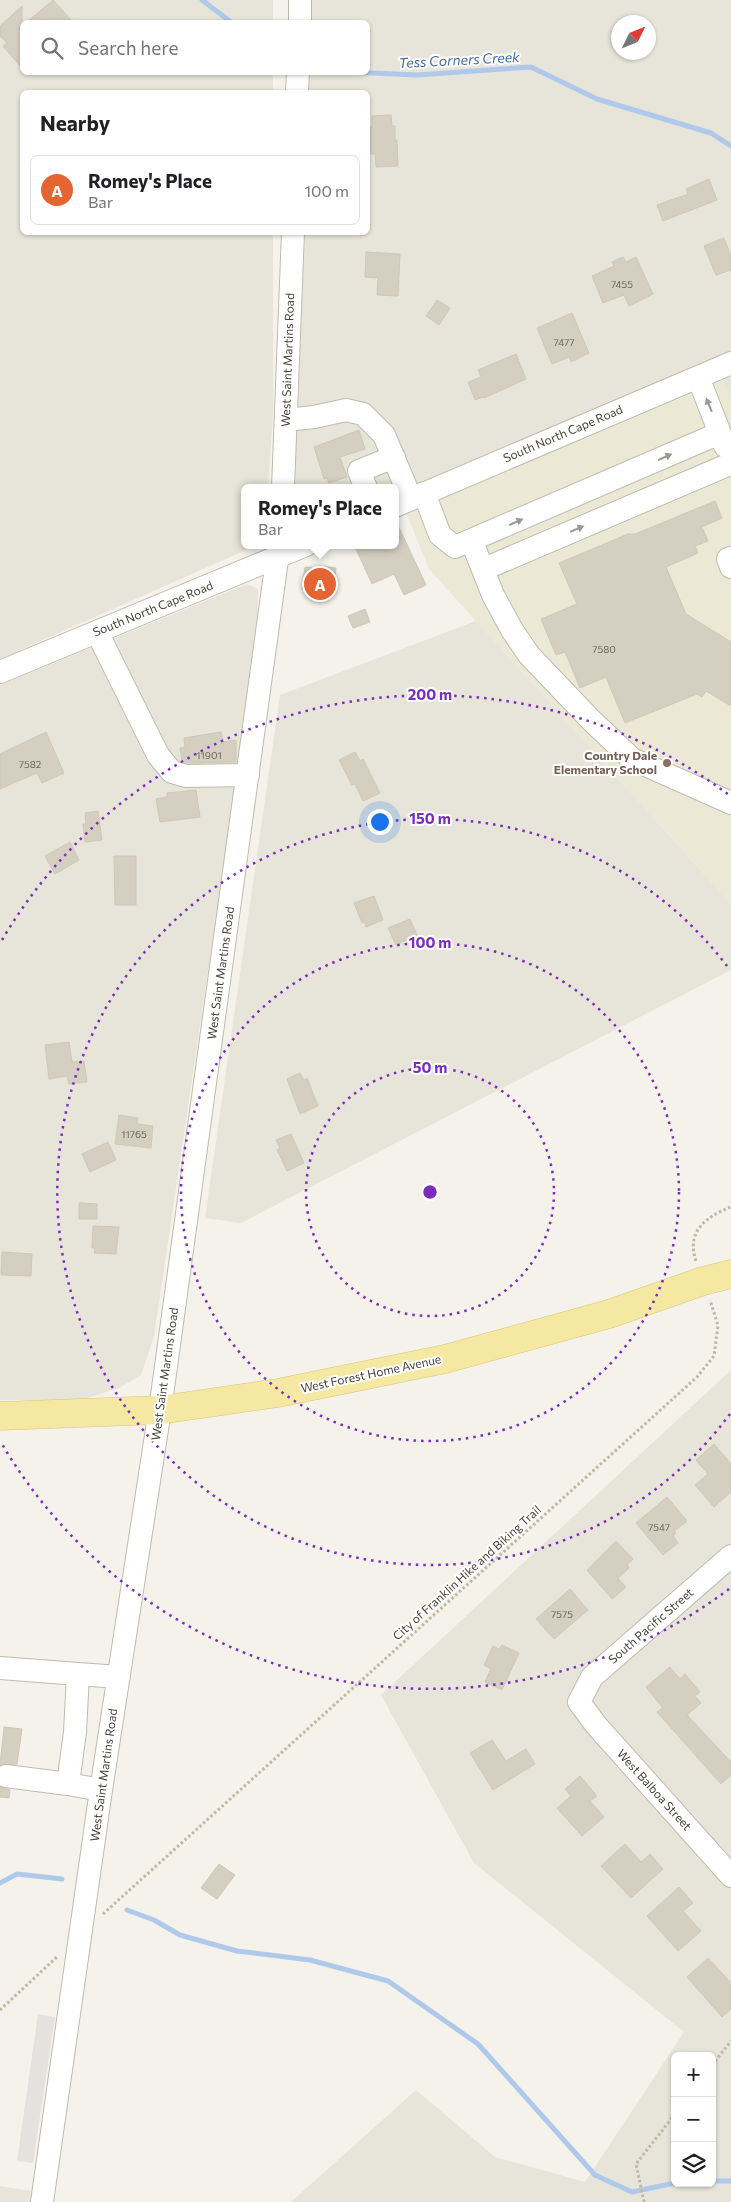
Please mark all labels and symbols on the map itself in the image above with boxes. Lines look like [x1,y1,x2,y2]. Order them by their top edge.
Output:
north arrow [611,15,656,60]
water label: Tess Corners Creek [398,48,520,71]
house number: 7455 [611,278,633,290]
street label: West Saint Martins Road [278,293,296,427]
house number: 7477 [553,336,575,348]
one-way arrow [705,397,713,412]
street label: South North Cape Road [501,402,624,465]
one-way arrow [658,452,672,460]
one-way arrow [509,518,523,526]
one-way arrow [570,525,585,533]
pin: A [304,565,336,603]
street label: South North Cape Road [90,578,215,639]
house number: 7580 [592,643,616,655]
text: 200 m [408,685,452,703]
place label: Country Dale Elementary School [554,748,657,776]
house number: 11901 [196,749,222,761]
marker: Country Dale Elementary School [661,757,673,769]
house number: 7582 [19,758,42,770]
your location [367,809,393,835]
text: 150 m [409,809,451,827]
street label: West Saint Martins Road [204,905,236,1040]
text: 100 m [409,933,451,951]
text: 50 m [413,1058,447,1076]
house number: 11765 [121,1128,147,1140]
centre of rings [421,1183,439,1201]
street label: West Saint Martins Road [148,1306,180,1441]
street label: West Forest Home Avenue [299,1351,442,1395]
street label: City of Franklin Hike and Biking Trail [389,1502,543,1642]
house number: 7547 [648,1521,670,1533]
street label: South Pacific Street [605,1585,696,1666]
house number: 7575 [551,1608,573,1620]
street label: West Saint Martins Road [87,1707,119,1842]
street label: West Balboa Street [615,1746,695,1833]

